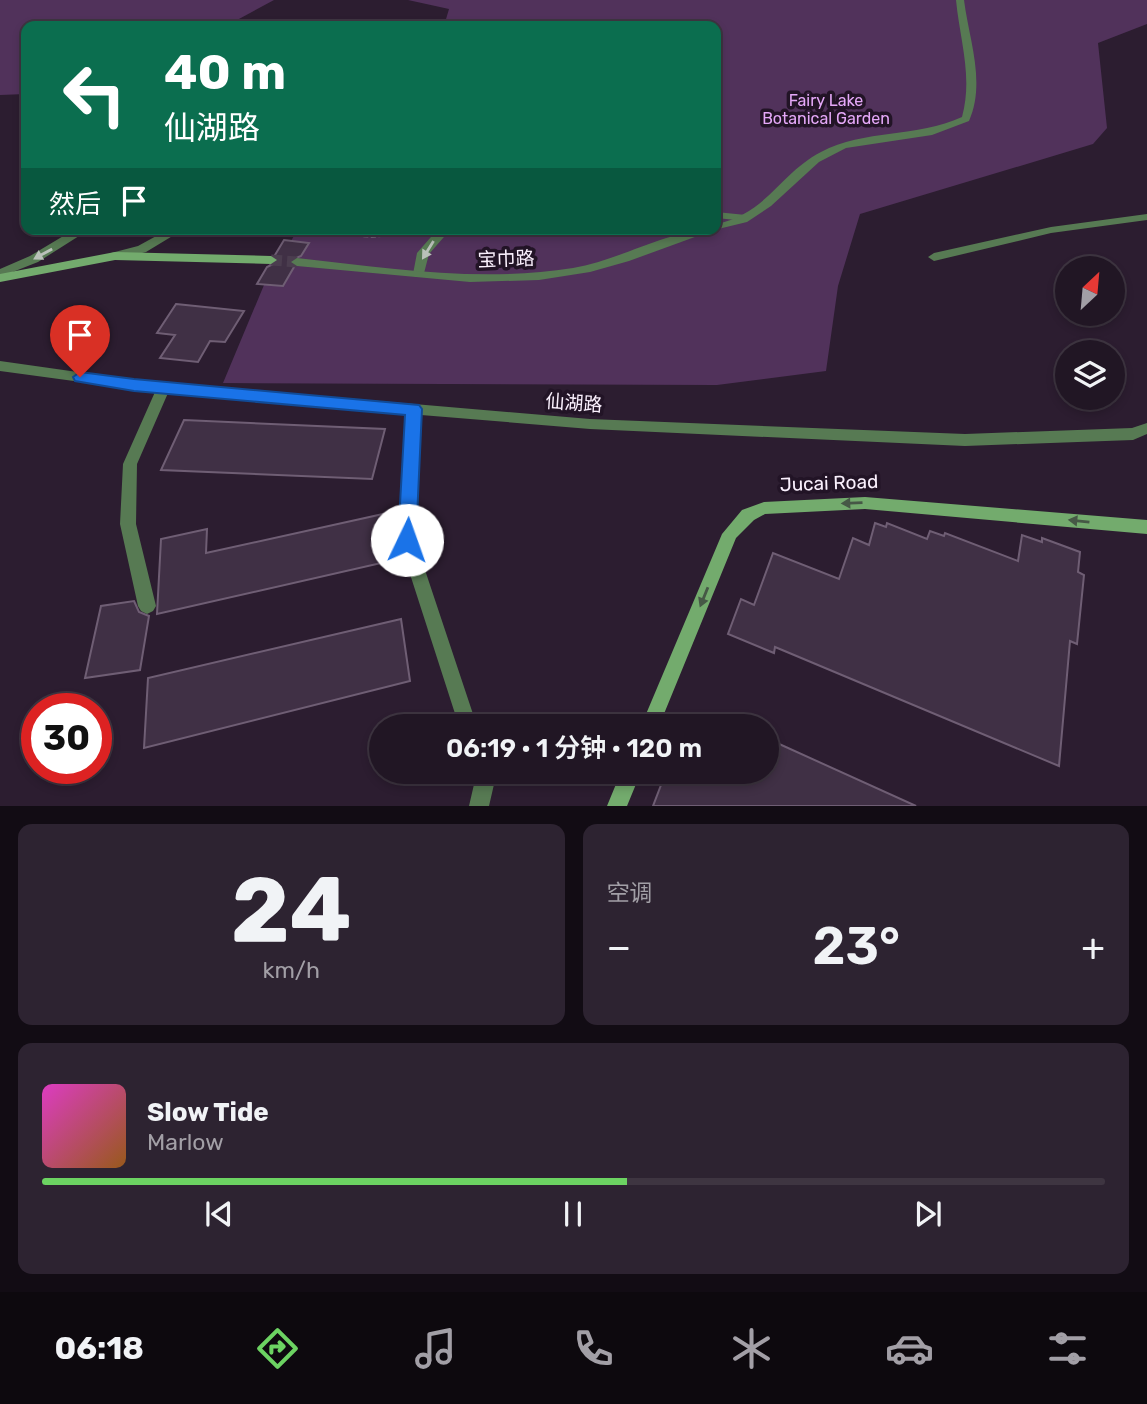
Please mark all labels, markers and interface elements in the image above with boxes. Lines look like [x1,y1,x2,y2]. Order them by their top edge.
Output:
text: 40 m [164,43,286,101]
icon: left [49,49,140,140]
park label: Fairy Lake Botanical Garden [762,91,890,128]
text: 仙湖路 [164,109,260,147]
icon: arrive [115,182,153,220]
text: 然后 [49,189,101,220]
one-way arrow [422,240,435,260]
street label: 宝巾路 [477,247,535,271]
one-way arrow [33,248,53,260]
north arrow [1055,256,1125,326]
map controls [1055,256,1125,410]
pin [50,305,110,377]
icon: arrive [61,316,99,354]
button: layers [1055,340,1125,410]
street label: 仙湖路 [545,390,603,416]
street label: Jucai Road [779,470,879,496]
one-way arrow [841,497,863,509]
position arrow [370,503,444,577]
one-way arrow [1068,515,1090,526]
one-way arrow [698,587,709,608]
speed limit sign: 30 [21,693,112,784]
text: 06:19 · 1 分钟 · 120 m [446,733,702,764]
text: 24 [231,856,352,964]
text: 空调 [607,879,653,907]
text: 23° [813,915,900,977]
text: − [607,924,631,970]
text: + [1081,924,1105,970]
text: km/h [263,956,320,984]
text: Slow Tide [147,1097,269,1128]
text: Marlow [147,1128,224,1156]
icon: previous [200,1195,238,1233]
icon: pause [554,1195,592,1233]
icon: next [909,1195,947,1233]
icon: directions [253,1324,302,1373]
icon: music [411,1324,460,1373]
icon: phone [569,1324,618,1373]
icon: climate [727,1324,776,1373]
icon: car [885,1324,934,1373]
icon: filters [1043,1324,1092,1373]
text: 06:18 [55,1329,144,1367]

